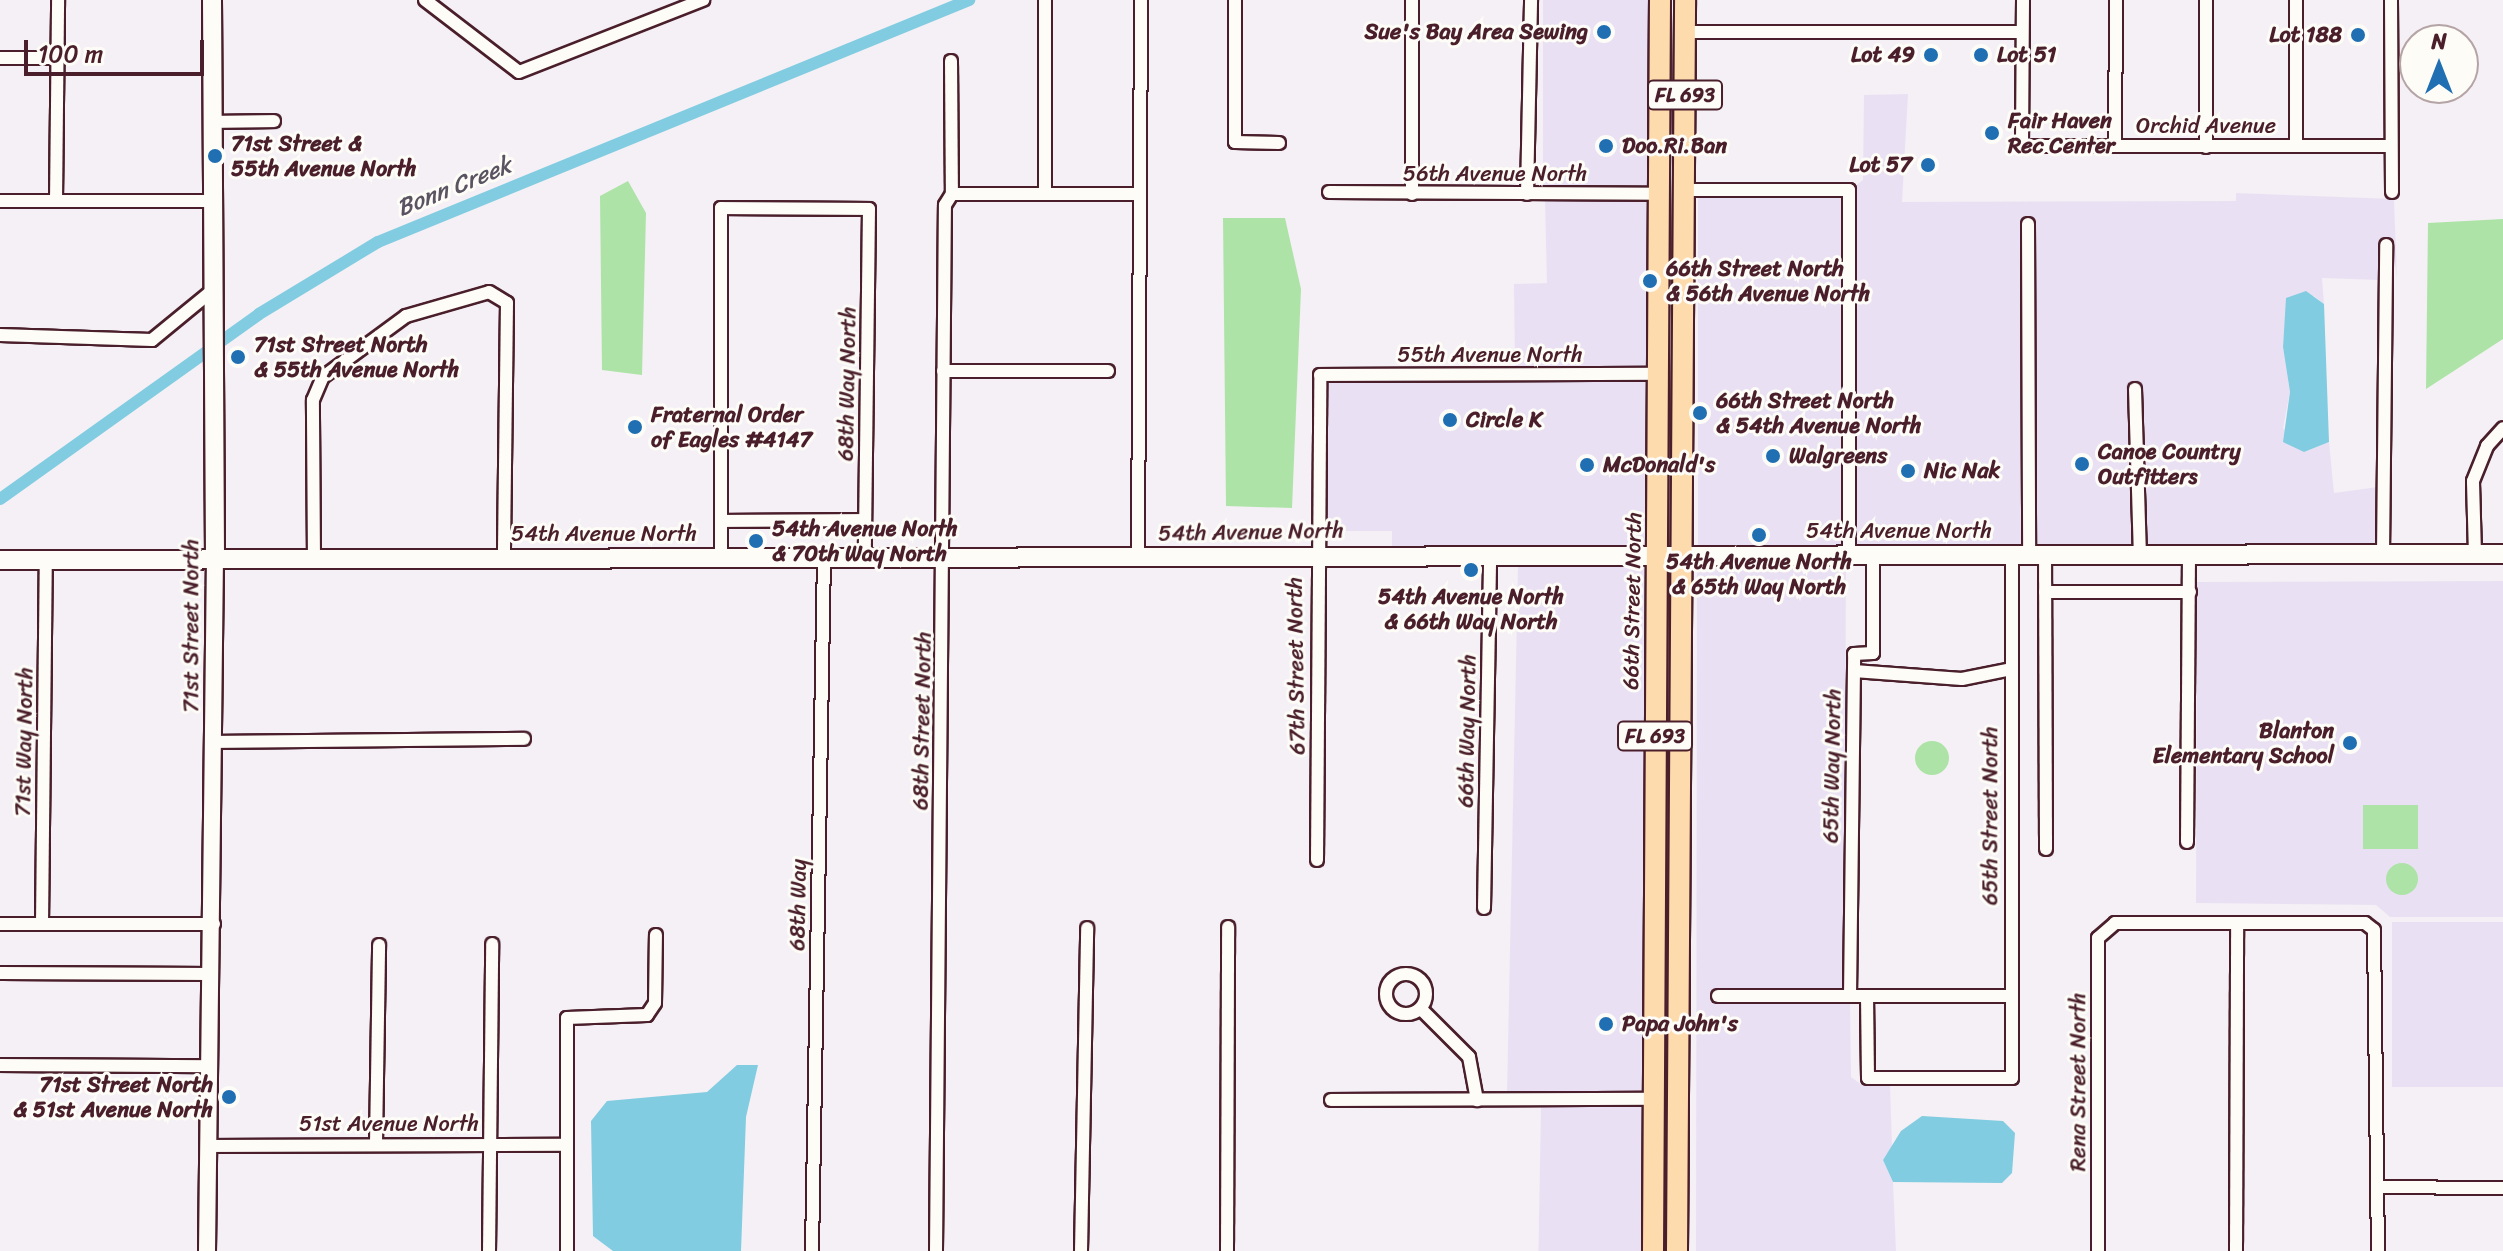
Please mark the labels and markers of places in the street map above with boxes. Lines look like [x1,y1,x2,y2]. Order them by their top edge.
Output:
place label: Sue's Bay Area Sewing [1364,19,1588,45]
place label: Lot 188 [2269,22,2342,48]
marker: Sue's Bay Area Sewing [1595,23,1613,41]
marker: Lot 188 [2349,26,2367,44]
place label: Lot 49 [1851,42,1915,68]
place label: Lot 51 [1997,42,2057,68]
marker: Lot 49 [1922,46,1940,64]
marker: Lot 51 [1972,46,1990,64]
place label: Fair Haven Rec Center [2008,107,2116,158]
marker: Fair Haven Rec Center [1983,124,2001,142]
place label: 71st Street & 55th Avenue North [231,130,417,182]
place label: Doo.Ri.Ban [1622,133,1727,159]
marker: Doo.Ri.Ban [1597,137,1615,155]
marker: 71st Street & 55th Avenue North [206,147,224,165]
place label: Lot 57 [1849,152,1912,178]
marker: Lot 57 [1919,156,1937,174]
place label: 66th Street North & 56th Avenue North [1666,255,1871,306]
marker: 66th Street North & 56th Avenue North [1641,272,1659,290]
place label: 71st Street North & 55th Avenue North [254,331,460,382]
marker: 71st Street North & 55th Avenue North [229,348,247,366]
place label: 66th Street North & 54th Avenue North [1716,387,1922,438]
place label: Fraternal Order of Eagles #4147 [651,401,812,452]
marker: 66th Street North & 54th Avenue North [1691,404,1709,422]
place label: Circle K [1466,407,1542,433]
marker: Circle K [1441,411,1459,429]
marker: Fraternal Order of Eagles #4147 [626,418,644,436]
place label: Canoe Country Outfitters [2098,438,2241,490]
place label: Walgreens [1789,443,1887,469]
marker: Walgreens [1764,447,1782,465]
place label: McDonald's [1603,452,1715,478]
marker: Canoe Country Outfitters [2073,455,2091,473]
marker: McDonald's [1578,456,1596,474]
place label: Nic Nak [1924,458,2000,484]
marker: Nic Nak [1899,462,1917,480]
place label: 54th Avenue North & 70th Way North [772,515,959,566]
marker: 54th Avenue North & 65th Way North [1750,526,1768,544]
marker: 54th Avenue North & 70th Way North [747,532,765,550]
place label: 54th Avenue North & 65th Way North [1666,548,1852,600]
marker: 54th Avenue North & 66th Way North [1462,561,1480,579]
place label: 54th Avenue North & 66th Way North [1378,583,1564,634]
place label: Blanton Elementary School [2152,717,2334,768]
marker: Blanton Elementary School [2341,734,2359,752]
place label: Papa John's [1622,1011,1737,1037]
marker: Papa John's [1597,1015,1615,1033]
place label: 71st Street North & 51st Avenue North [12,1071,213,1122]
marker: 71st Street North & 51st Avenue North [220,1088,238,1106]

